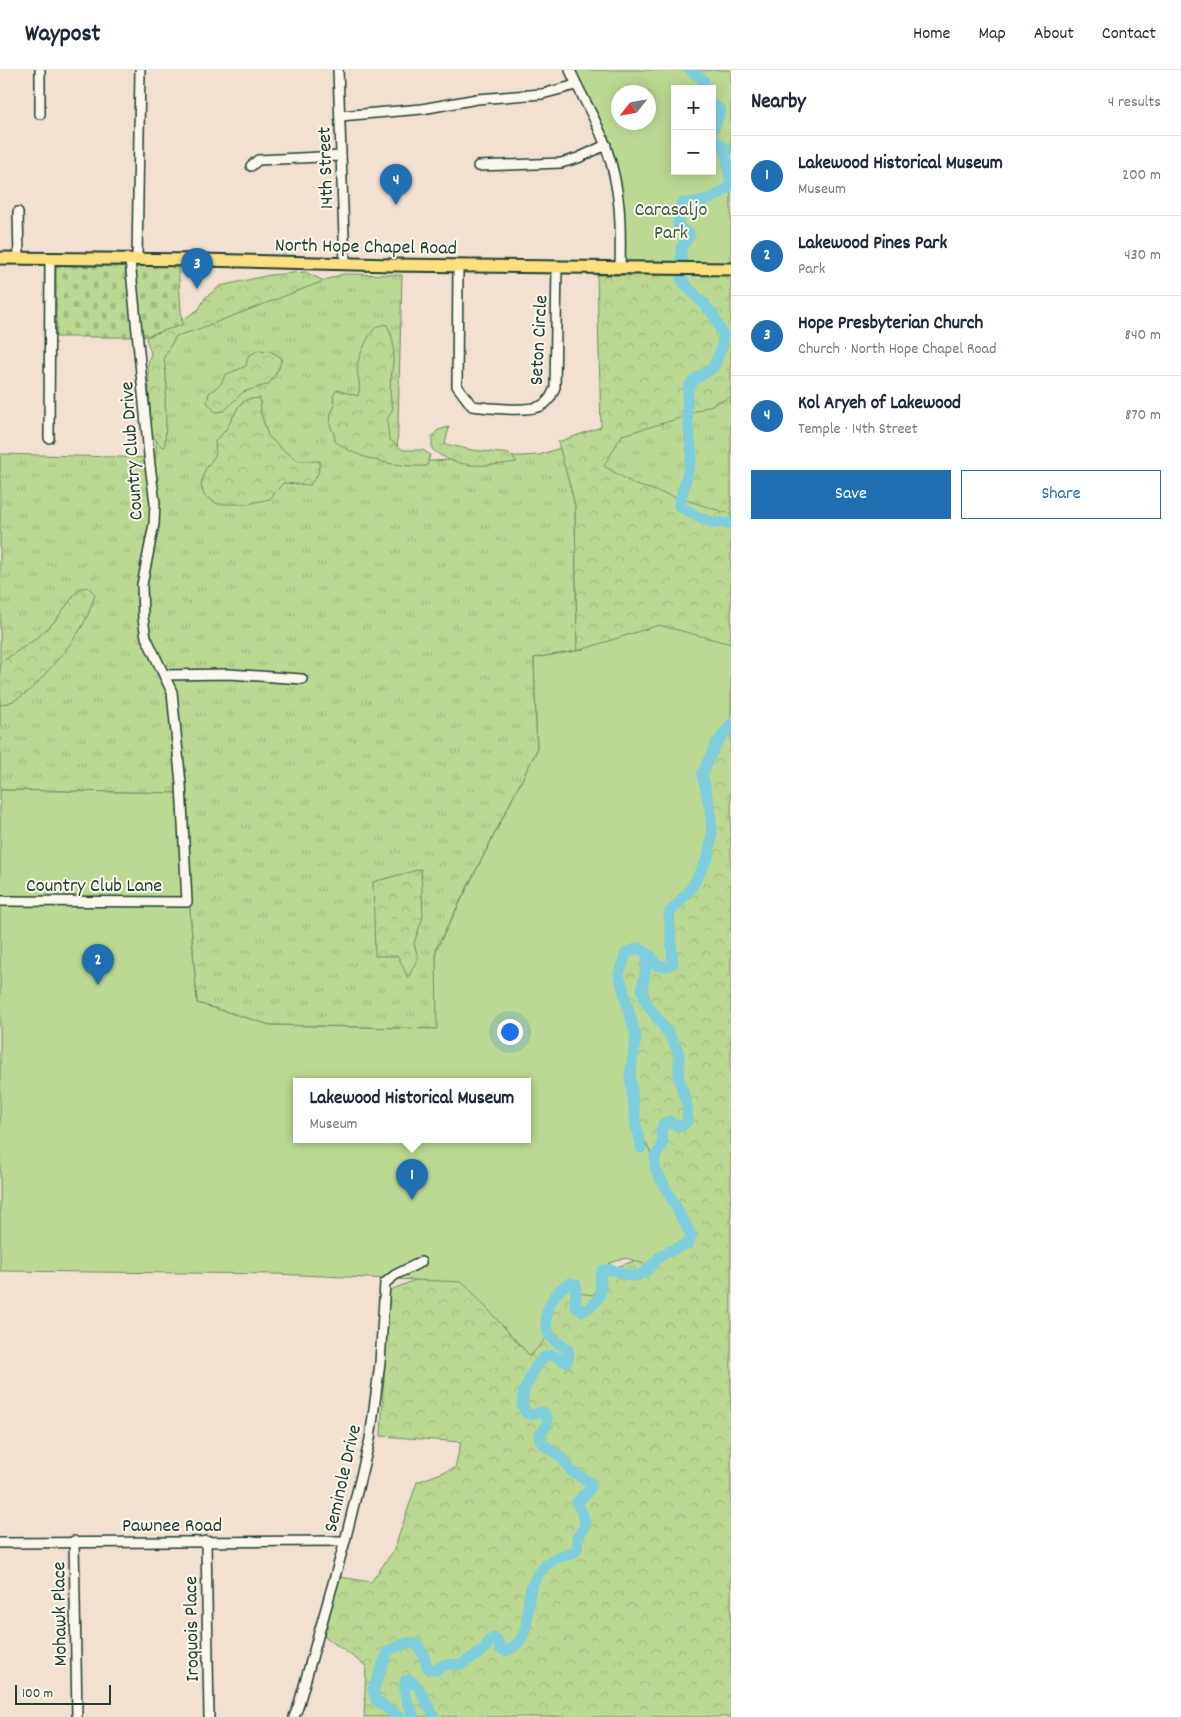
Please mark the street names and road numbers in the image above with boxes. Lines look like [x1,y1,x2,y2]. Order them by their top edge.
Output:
street label: 14th Street [312,126,342,210]
street label: North Hope Chapel Road [275,232,457,264]
street label: Seton Circle [524,294,556,386]
street label: Country Club Drive [114,380,152,521]
street label: Country Club Lane [26,873,162,901]
street label: Seminole Drive [318,1422,370,1535]
street label: Pawnee Road [122,1513,222,1541]
street label: Mohawk Place [46,1561,76,1667]
street label: Iroquois Place [178,1576,208,1682]

